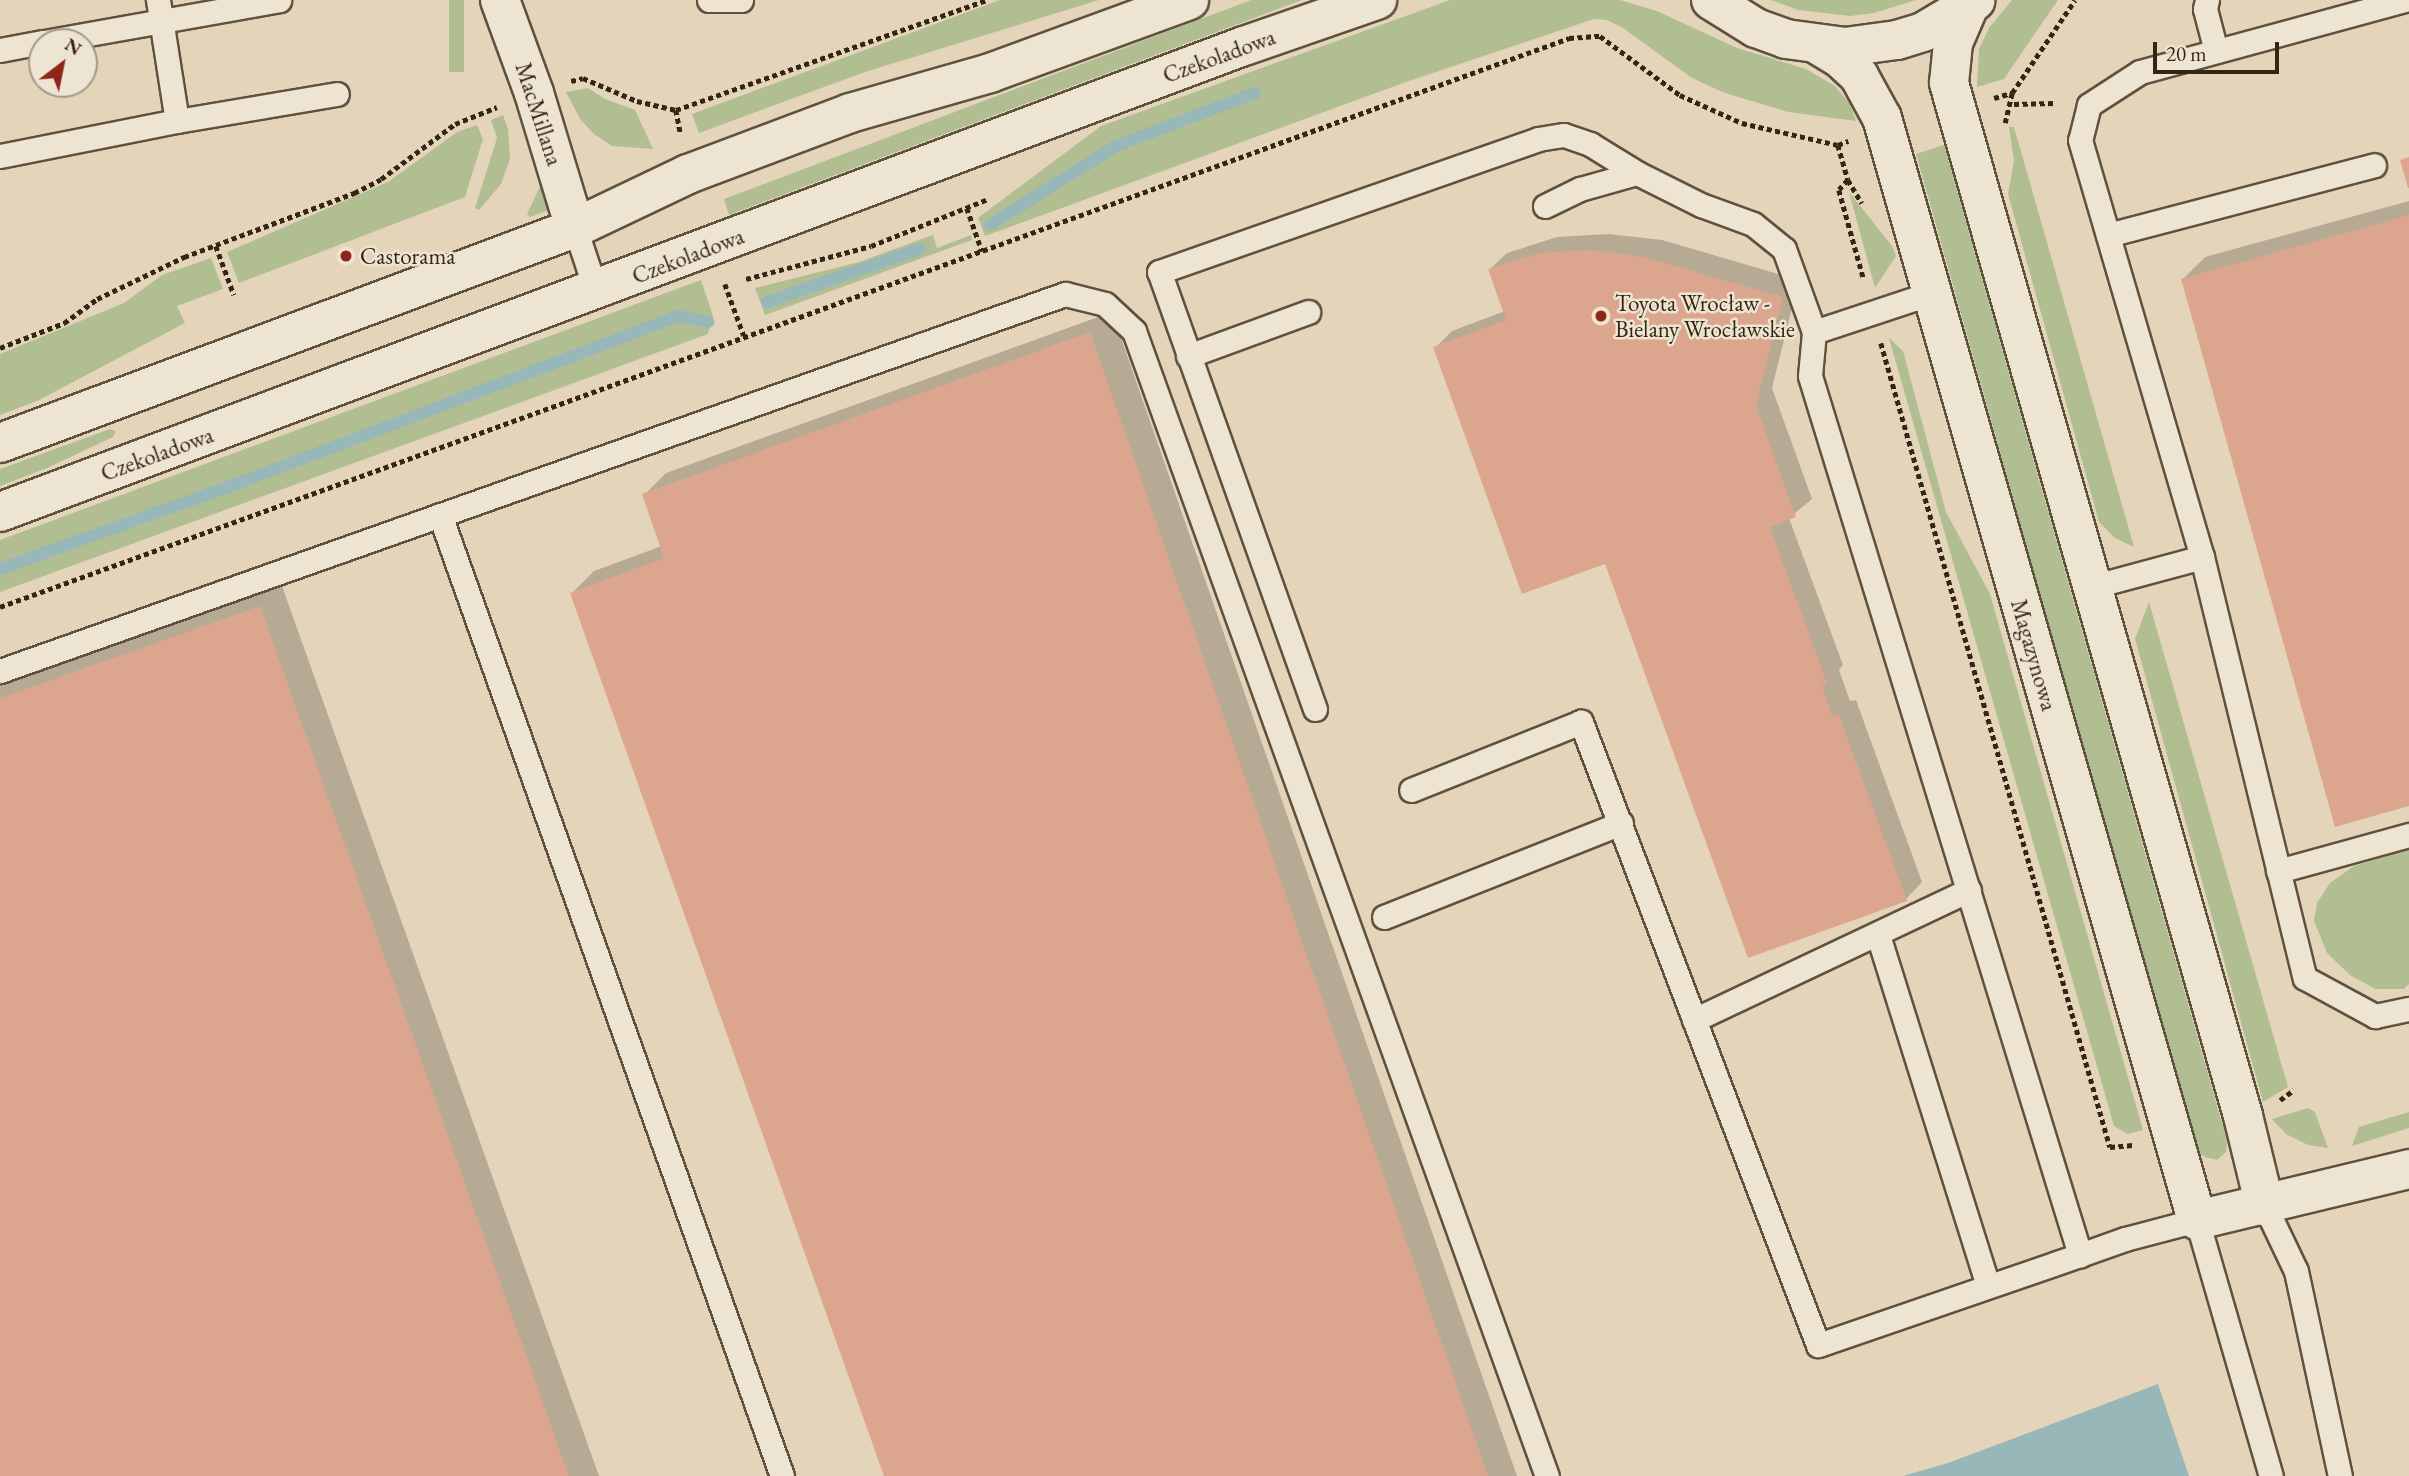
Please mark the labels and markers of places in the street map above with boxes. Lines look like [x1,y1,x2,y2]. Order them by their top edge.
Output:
place label: Castorama [360,242,455,270]
marker: Castorama [338,248,354,264]
place label: Toyota Wrocław - Bielany Wrocławskie [1615,289,1795,343]
marker: Toyota Wrocław - Bielany Wrocławskie [1593,308,1609,324]

